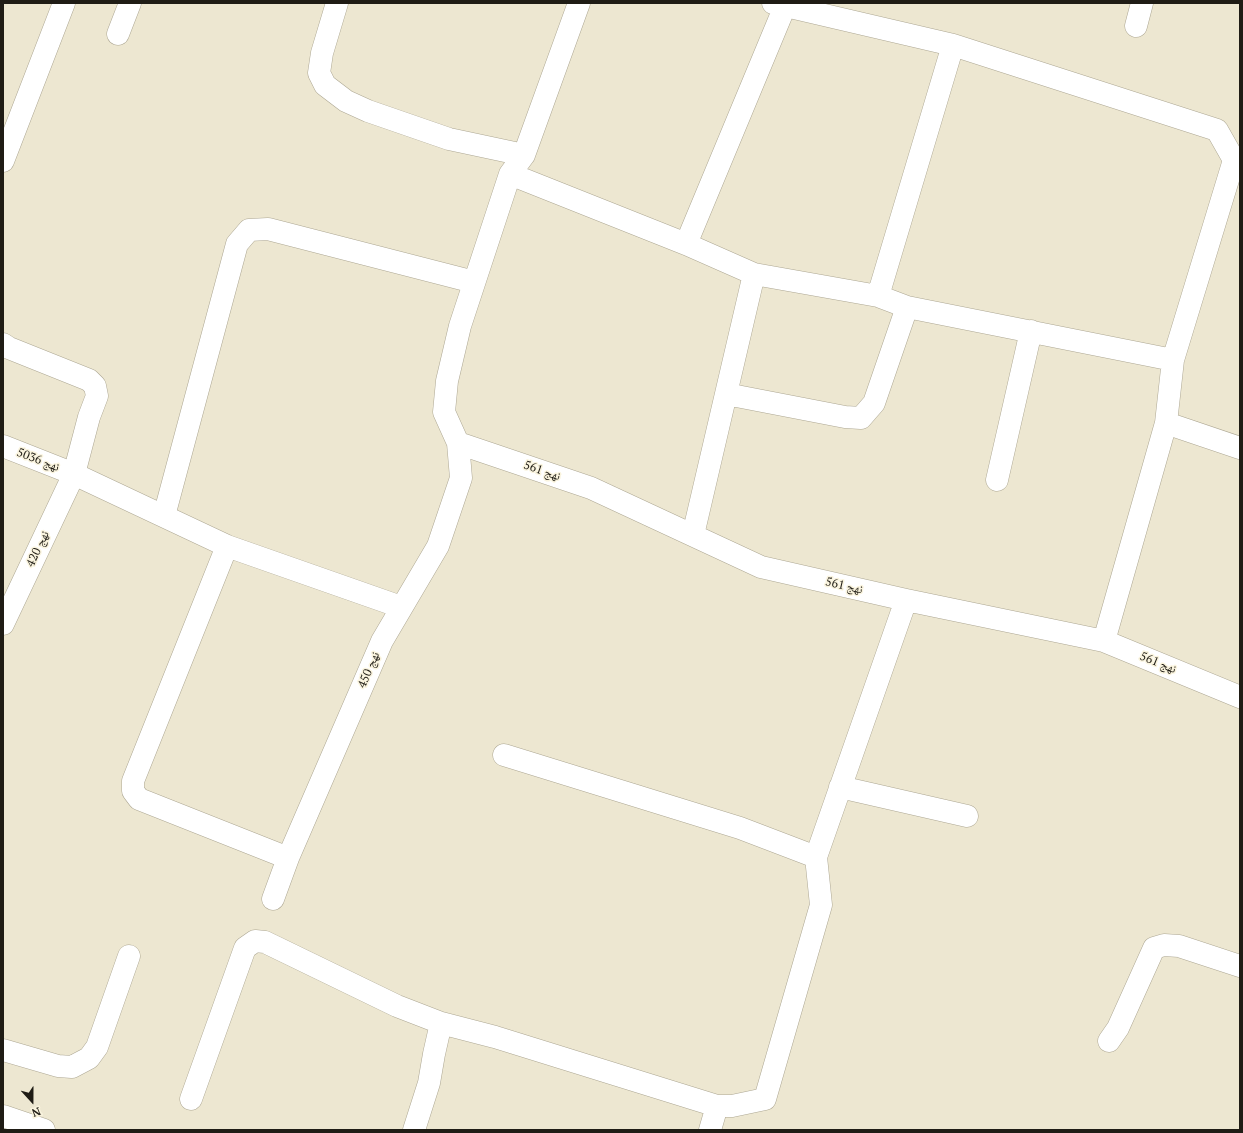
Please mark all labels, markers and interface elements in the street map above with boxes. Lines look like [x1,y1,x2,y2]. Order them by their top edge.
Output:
street label: نهج 5036 [15,445,61,475]
street label: نهج 561 [522,458,562,484]
street label: نهج 420 [23,529,53,569]
street label: نهج 561 [824,575,864,597]
street label: نهج 561 [1138,649,1178,677]
street label: نهج 450 [355,650,383,690]
north arrow [12,1081,52,1121]
text: N [30,1104,43,1120]

